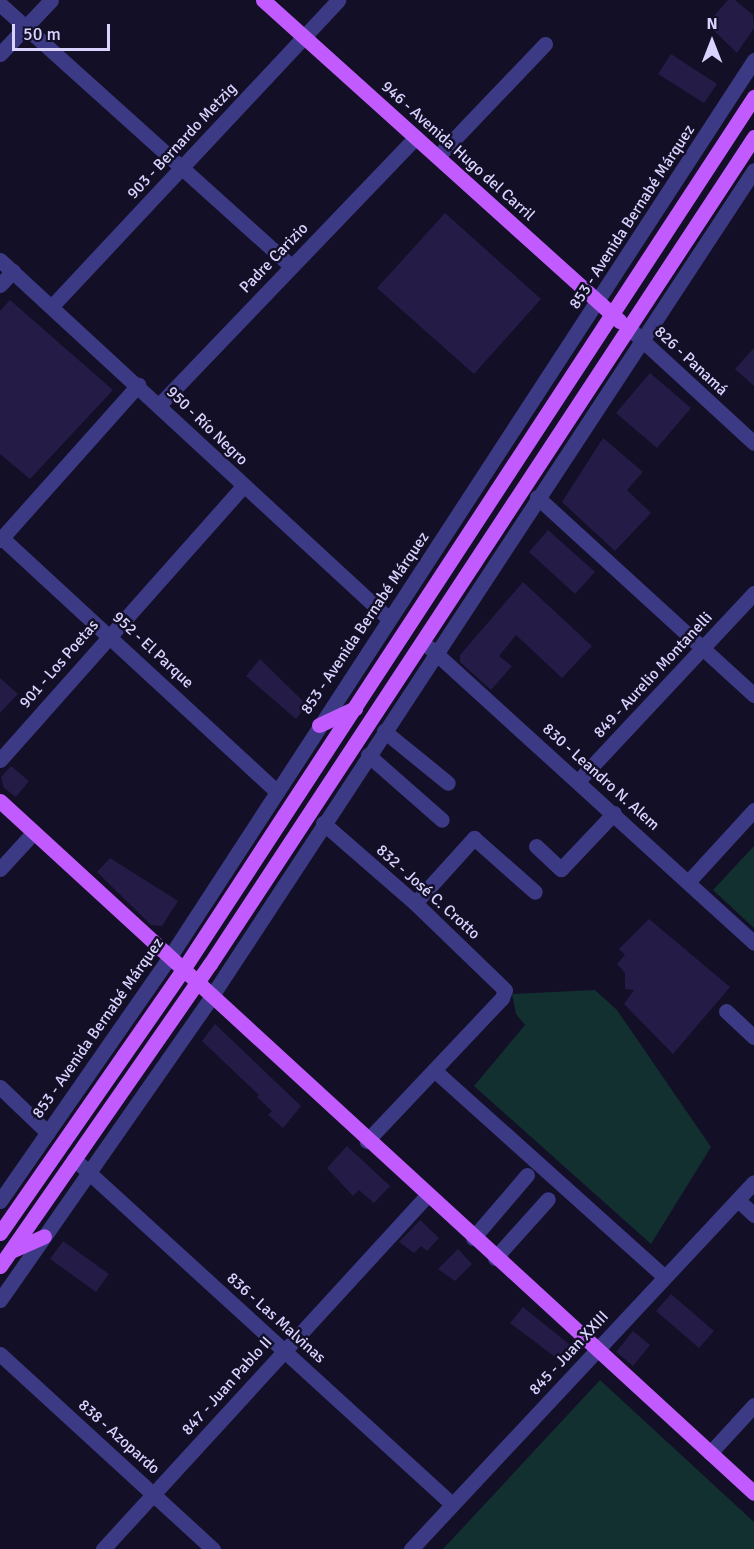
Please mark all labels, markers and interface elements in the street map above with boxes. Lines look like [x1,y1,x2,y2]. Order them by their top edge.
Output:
scale bar [15,12,112,50]
north arrow [682,12,742,72]
text: N [706,14,718,34]
text: 50 m [23,23,61,45]
street label: 946 - Avenida Hugo del Carril [377,77,539,225]
street label: 903 - Bernardo Metzig [123,79,241,203]
street label: 853 - Avenida Bernabé Márquez [565,121,699,313]
street label: Padre Carizio [236,219,312,297]
street label: 826 - Panamá [650,322,732,400]
street label: 950 - Río Negro [162,382,252,470]
street label: 853 - Avenida Bernabé Márquez [297,528,433,718]
street label: 952 - El Parque [109,608,197,692]
street label: 849 - Aurelio Montanelli [590,608,716,742]
street label: 901 - Los Poetas [15,616,103,712]
street label: 830 - Leandro N. Alem [539,719,663,835]
street label: 832 - José C. Crotto [372,840,484,944]
street label: 853 - Avenida Bernabé Márquez [28,934,168,1122]
street label: 836 - Las Malvinas [223,1269,329,1367]
street label: 845 - Juan XXIII [525,1307,613,1399]
street label: 847 - Juan Pablo II [178,1333,276,1439]
street label: 838 - Azopardo [74,1396,164,1478]

